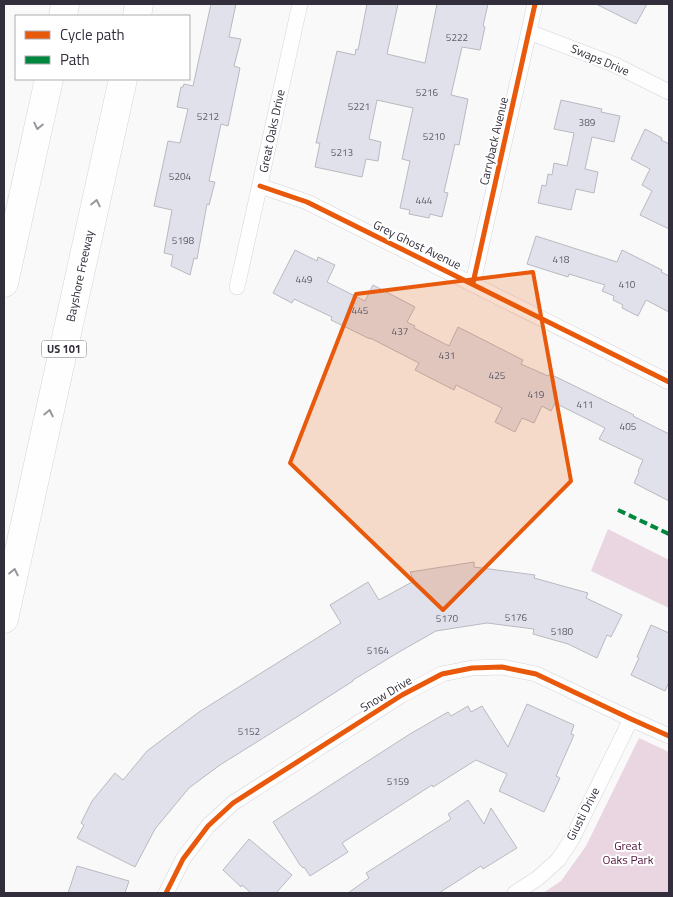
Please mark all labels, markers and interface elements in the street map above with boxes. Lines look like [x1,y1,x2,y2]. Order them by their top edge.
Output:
legend [15,15,190,80]
text: Cycle path [60,23,125,46]
house number: 5222 [446,30,468,45]
street label: Swaps Drive [568,39,633,80]
text: Path [60,48,90,71]
house number: 5216 [416,85,439,100]
street label: Great Oaks Drive [253,88,290,174]
street label: Carryback Avenue [474,95,513,187]
house number: 5221 [348,99,370,114]
house number: 5212 [197,109,219,124]
house number: 389 [579,115,596,130]
one-way arrow [33,122,44,131]
house number: 5210 [423,129,446,144]
house number: 5213 [331,145,353,160]
house number: 5204 [169,169,192,184]
house number: 444 [416,193,433,208]
one-way arrow [90,199,100,207]
street label: Grey Ghost Avenue [370,215,465,274]
street label: Bayshore Freeway [61,228,99,323]
house number: 5198 [172,233,195,248]
house number: 418 [553,252,570,267]
house number: 449 [296,272,313,287]
house number: 410 [619,277,636,292]
house number: 445 [352,303,369,318]
house number: 437 [392,324,408,339]
road number: US 101 [42,340,86,358]
house number: 431 [439,348,455,363]
house number: 425 [489,368,506,383]
house number: 419 [528,387,545,402]
house number: 411 [577,397,593,412]
one-way arrow [44,409,54,417]
house number: 405 [620,419,637,434]
one-way arrow [8,567,19,576]
house number: 5176 [505,610,528,625]
house number: 5170 [436,611,459,626]
house number: 5180 [551,624,574,639]
house number: 5164 [367,643,390,658]
street label: Snow Drive [356,671,415,716]
house number: 5152 [238,724,260,739]
house number: 5159 [387,774,410,789]
street label: Giusti Drive [561,784,604,844]
park label: Great Oaks Park [603,836,654,869]

